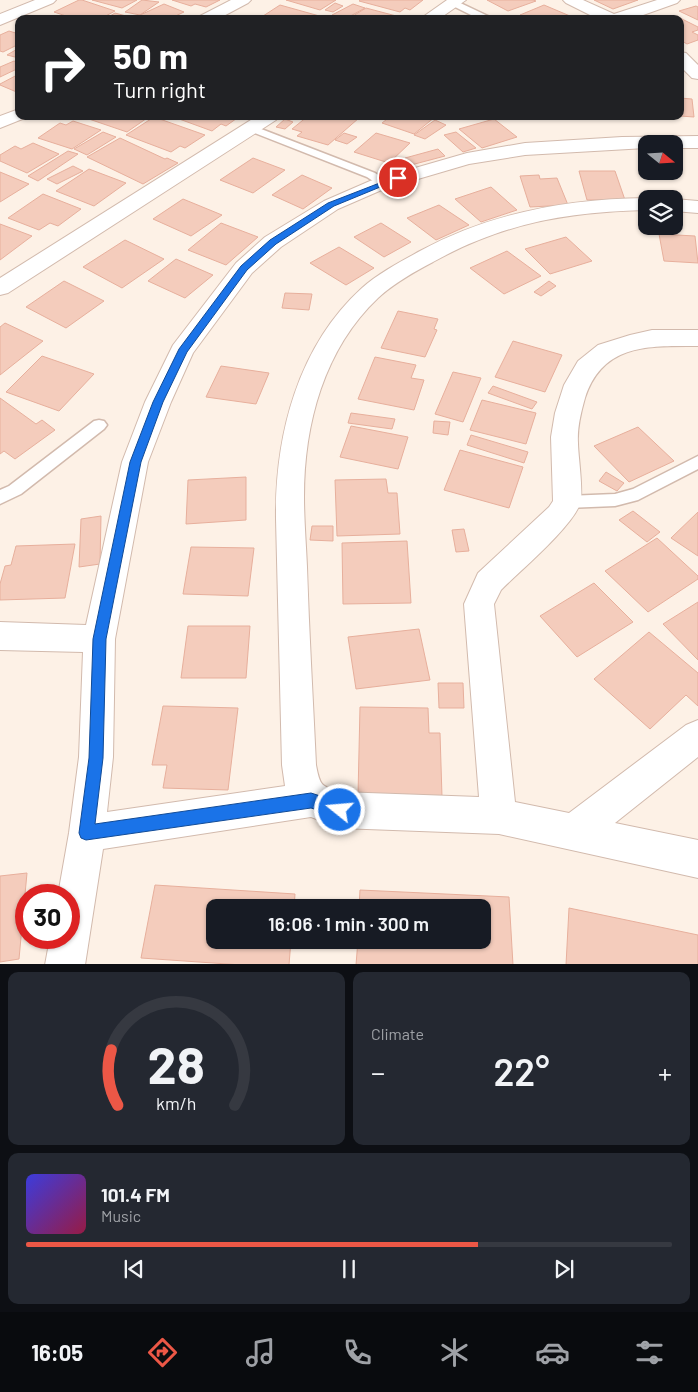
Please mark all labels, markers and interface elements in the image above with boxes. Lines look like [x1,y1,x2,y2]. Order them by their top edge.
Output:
text: 50 m [113,34,188,76]
icon: right [30,35,95,100]
text: Turn right [113,76,206,102]
north arrow [638,135,682,180]
map controls [638,135,683,235]
pin [377,157,419,199]
icon: arrive [384,164,412,192]
button: layers [638,190,683,235]
position arrow [313,783,365,835]
speed limit sign: 30 [15,884,80,949]
text: 16:06 · 1 min · 300 m [268,912,429,935]
text: Climate [371,1024,424,1043]
text: 28 [148,1032,205,1094]
text: 22° [493,1048,550,1094]
text: − [371,1055,385,1089]
text: + [658,1055,672,1089]
text: km/h [156,1092,197,1114]
text: 101.4 FM [101,1183,170,1206]
text: Music [101,1206,141,1225]
icon: previous [120,1255,148,1283]
icon: pause [335,1255,363,1283]
icon: next [550,1255,578,1283]
icon: directions [145,1335,180,1370]
icon: music [243,1335,278,1370]
icon: phone [340,1335,375,1370]
icon: climate [437,1335,472,1370]
icon: car [535,1335,570,1370]
icon: filters [632,1335,667,1370]
text: 16:05 [31,1339,83,1365]

